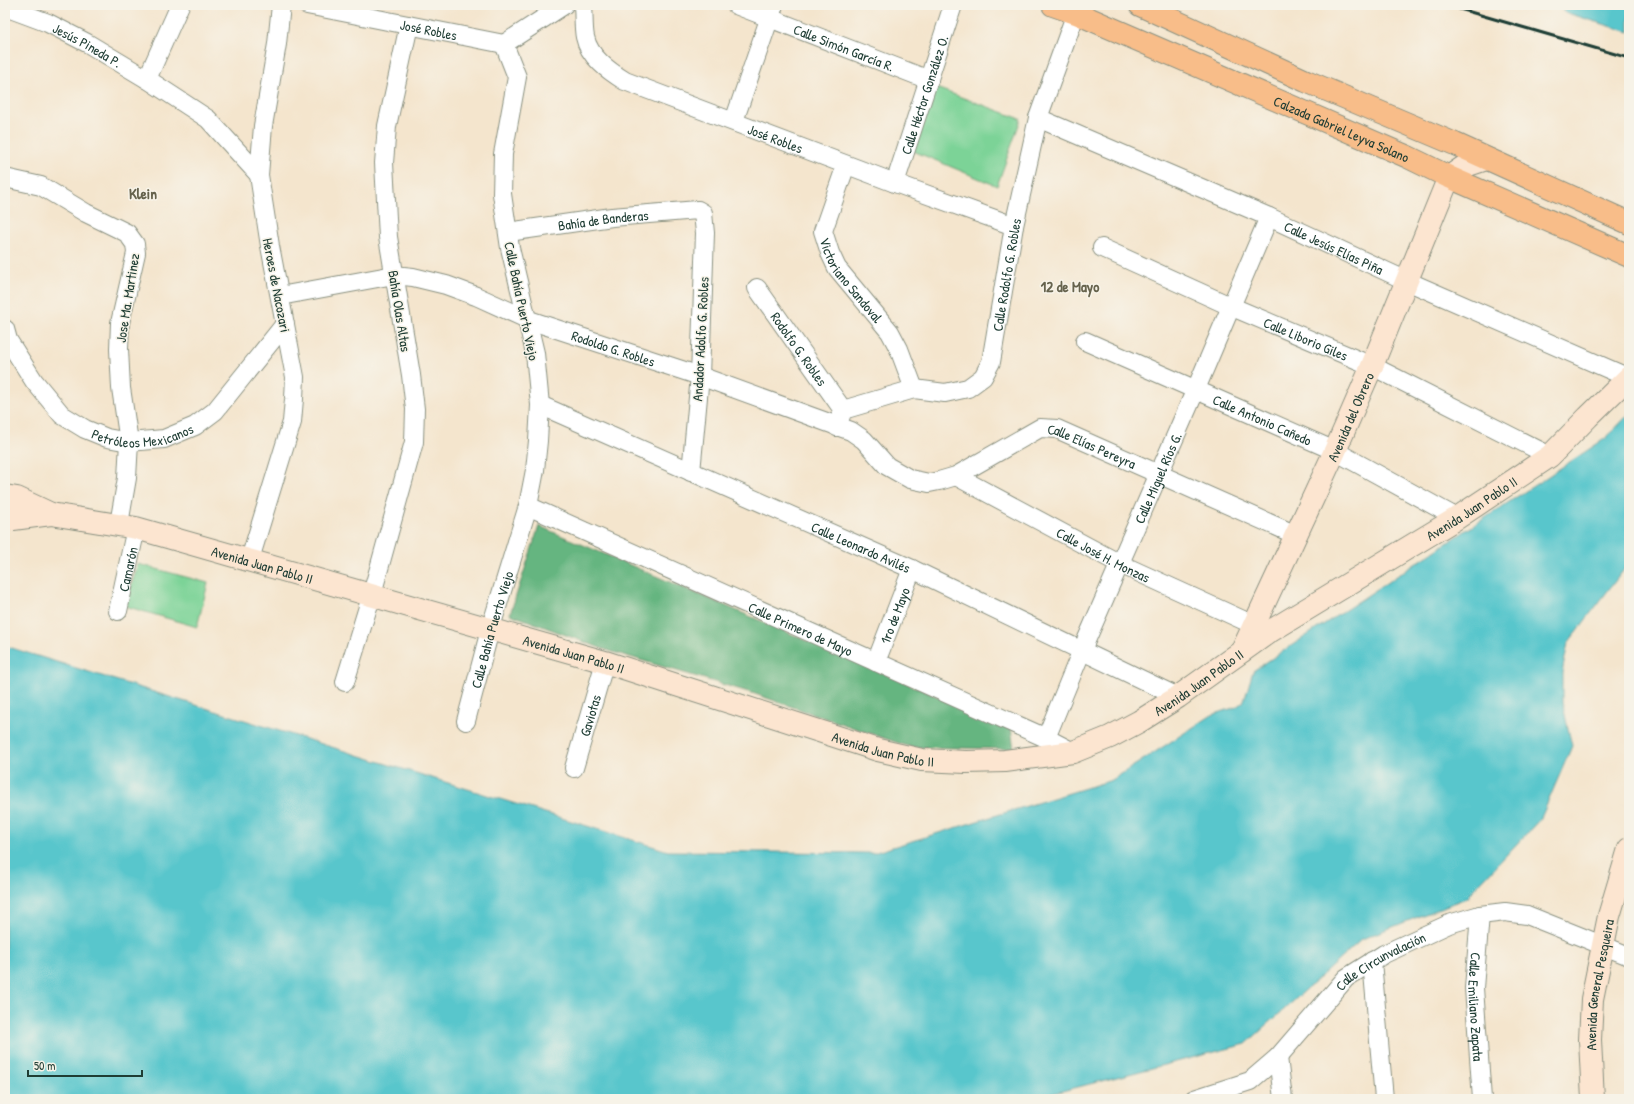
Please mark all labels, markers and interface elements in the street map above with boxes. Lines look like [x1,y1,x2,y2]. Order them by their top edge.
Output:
street label: José Robles [399,14,459,44]
street label: Jesús Pineda P. [50,18,126,71]
street label: Calle Simón García R. [791,19,897,75]
street label: Calle Héctor González O. [896,33,952,157]
street label: Calzada Gabriel Leyva Solano [1271,90,1413,166]
street label: José Robles [745,119,806,157]
district label: Klein [129,183,157,204]
street label: Bahía de Banderas [557,205,649,234]
street label: Calle Rodolfo G. Robles [987,216,1025,333]
street label: Calle Jesús Elías Piña [1281,216,1387,279]
street label: Victoriano Sandoval [816,235,888,326]
street label: Heroes de Nacozari [259,236,295,334]
street label: Calle Bahía Puerto Viejo [499,240,544,363]
street label: Jose Ma. Martinez [111,252,143,344]
street label: Bahía Olas Altas [384,269,416,353]
street label: Andador Adolfo G. Robles [687,276,713,402]
district label: 12 de Mayo [1041,276,1099,298]
street label: Rodolfo G. Robles [767,308,832,389]
street label: Calle Liborio Giles [1261,312,1351,364]
street label: Rodoldo G. Robles [569,325,658,370]
street label: Avenida del Obrero [1322,369,1378,464]
street label: Calle Antonio Cañedo [1210,389,1315,449]
street label: Petróleos Mexicanos [89,418,196,451]
street label: Calle Elías Pereyra [1047,419,1140,473]
street label: Calle Miguel Ríos G. [1129,429,1185,526]
street label: Avenida Juan Pablo II [1422,471,1520,544]
street label: Calle Leonardo Avilés [809,516,914,577]
street label: Calle José H. Monzas [1053,522,1153,586]
street label: Avenida Juan Pablo II [209,541,315,588]
street label: Camarón [113,545,141,593]
street label: Calle Bahía Puerto Viejo [466,568,517,690]
street label: 1ro de Mayo [875,584,914,646]
street label: Calle Primero de Mayo [746,597,856,660]
street label: Avenida Juan Pablo II [521,630,627,677]
street label: Avenida Juan Pablo II [1150,644,1247,720]
street label: Gaviotas [574,692,605,738]
street label: Avenida Juan Pablo II [830,726,935,770]
street label: Avenida General Pesqueira [1580,917,1618,1051]
street label: Calle Circunvalación [1330,927,1428,994]
street label: Calle Emiliano Zapata [1464,952,1489,1062]
scale bar [28,1052,142,1078]
text: 50 m [34,1057,55,1074]

